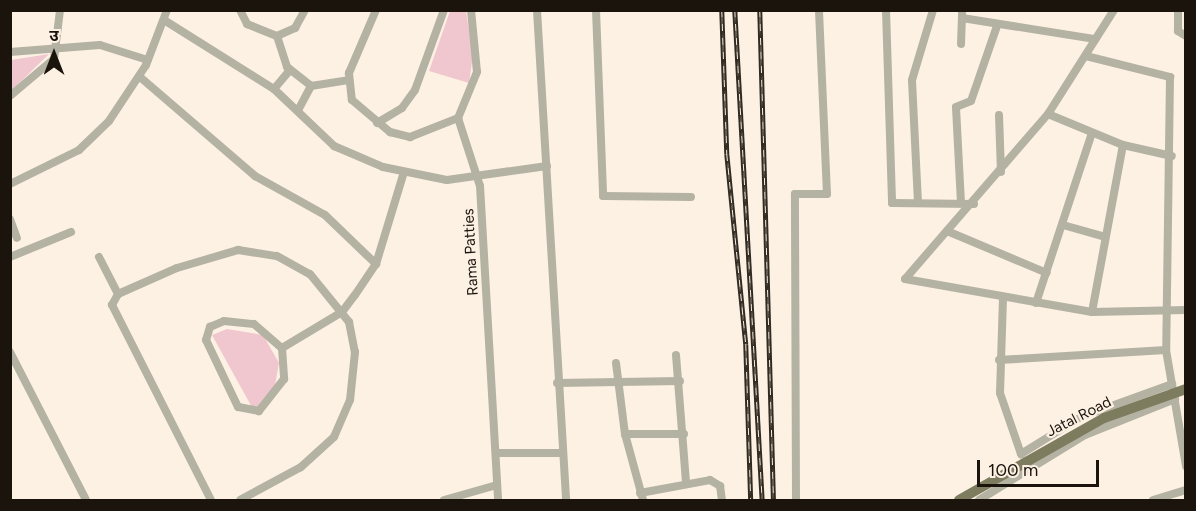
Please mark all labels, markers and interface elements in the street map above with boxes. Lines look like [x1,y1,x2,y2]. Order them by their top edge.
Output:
north arrow [24,24,84,84]
text: उ [49,26,59,45]
street label: Rama Patties [460,208,482,296]
street label: Jatal Road [1044,393,1114,441]
scale bar [980,448,1102,486]
text: 100 m [988,459,1038,481]

